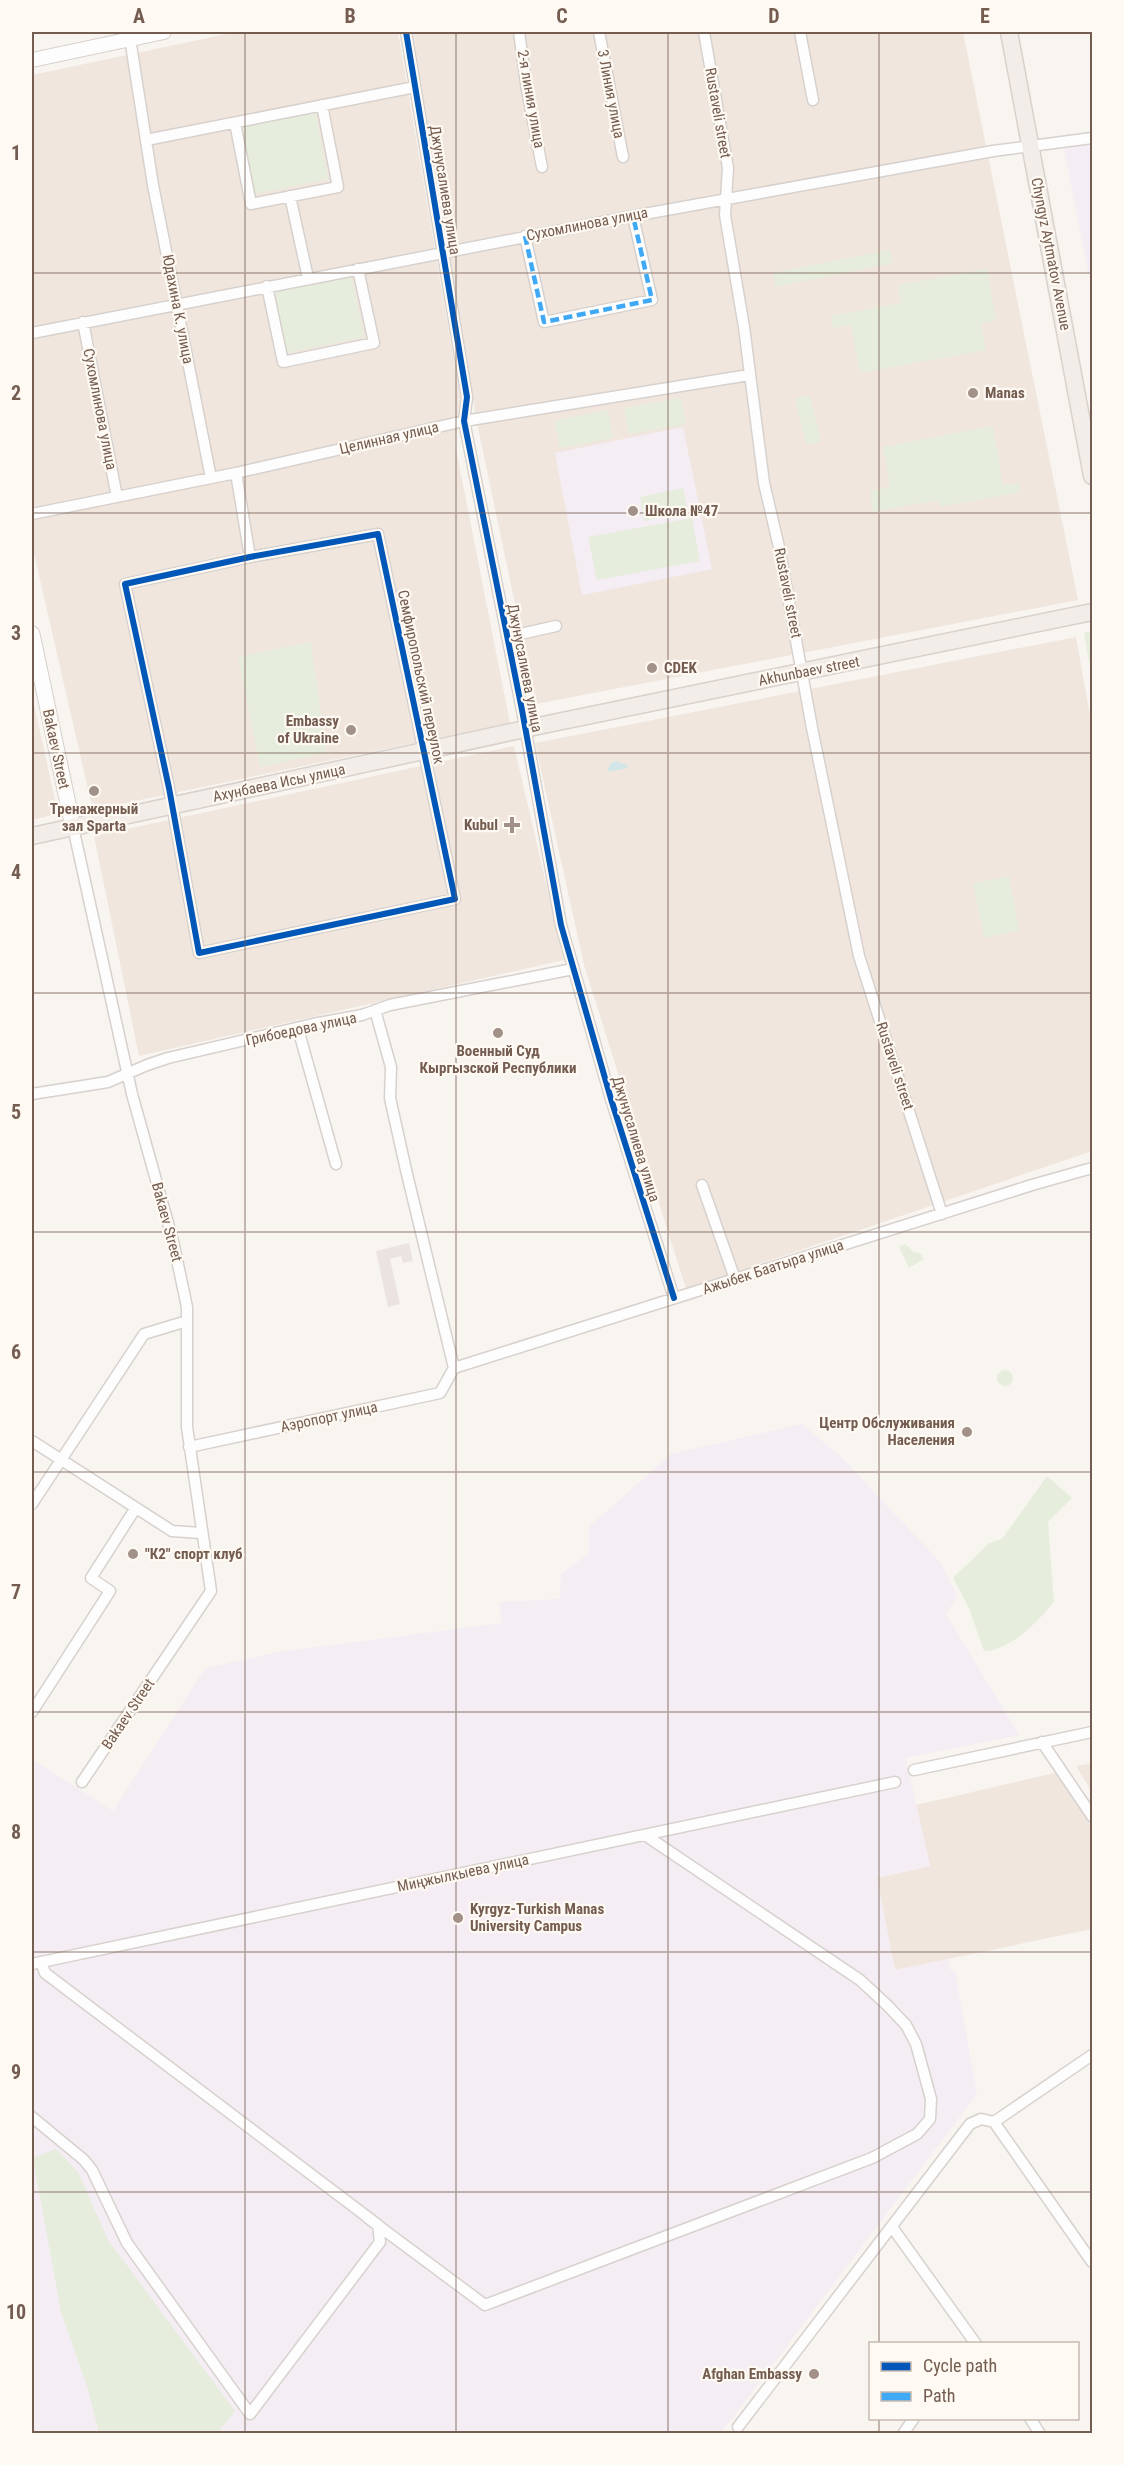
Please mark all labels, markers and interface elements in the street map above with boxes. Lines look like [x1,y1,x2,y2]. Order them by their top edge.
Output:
text: A [133,4,145,28]
text: B [344,4,356,28]
text: C [556,4,568,28]
text: D [768,4,780,28]
text: E [980,4,990,28]
street label: 3 Линия улица [594,48,628,140]
street label: 2-я линия улица [514,49,548,149]
street label: Rustaveli street [701,66,735,160]
street label: Джунусалиева улица [426,124,464,256]
text: 1 [11,141,21,165]
street label: Chyngyz Aytmatov Avenue [1027,176,1075,332]
street label: Сухомлинова улица [525,203,649,245]
street label: Юдахина К. улица [159,253,197,365]
street label: Сухомлинова улица [79,347,121,471]
text: 2 [11,381,21,405]
place label: Manas [985,384,1025,402]
marker: Manas [966,386,980,400]
street label: Целинная улица [338,418,440,458]
place label: Школа №47 [645,502,718,520]
marker: Школа №47 [626,504,640,518]
street label: Rustaveli street [770,546,806,640]
street label: Семфиропольский переулок [394,588,448,766]
street label: Джунусалиева улица [504,602,546,734]
text: 3 [11,621,21,645]
street label: Akhunbaev street [757,652,861,690]
place label: CDEK [664,659,697,677]
marker: CDEK [645,661,659,675]
street label: Bakaev Street [39,707,73,791]
place label: Embassy of Ukraine [277,712,339,747]
marker: Embassy of Ukraine [344,723,358,737]
street label: Ахунбаева Исы улица [211,760,347,806]
marker: Тренажерный зал Sparta [87,784,101,798]
place label: Тренажерный зал Sparta [50,800,138,835]
place label: Kubul [464,816,498,834]
marker: Kubul [503,816,521,834]
text: 4 [11,860,21,884]
street label: Грибоедова улица [244,1008,358,1050]
street label: Rustaveli street [872,1020,918,1112]
marker: Военный Суд Кыргызской Республики [491,1026,505,1040]
place label: Военный Суд Кыргызской Республики [420,1042,576,1077]
street label: Джунусалиева улица [608,1074,664,1204]
text: 5 [11,1100,21,1124]
street label: Bakaev Street [148,1180,186,1264]
street label: Ажыбек Баатыра улица [700,1236,846,1298]
text: 6 [11,1340,21,1364]
street label: Аэропорт улица [279,1398,379,1436]
place label: Центр Обслуживания Населения [819,1414,955,1449]
marker: Центр Обслуживания Населения [960,1425,974,1439]
place label: "К2" спорт клуб [145,1545,243,1563]
marker: "К2" спорт клуб [126,1547,140,1561]
text: 7 [11,1580,21,1604]
street label: Bakaev Street [98,1675,158,1753]
text: 8 [11,1820,21,1844]
street label: Миңжылкыева улица [396,1850,530,1896]
place label: Kyrgyz-Turkish Manas University Campus [470,1900,604,1935]
marker: Kyrgyz-Turkish Manas University Campus [451,1911,465,1925]
text: 9 [11,2060,21,2084]
text: 10 [6,2300,26,2324]
legend [869,2342,1079,2420]
text: Cycle path [923,2355,997,2376]
place label: Afghan Embassy [702,2365,802,2383]
marker: Afghan Embassy [807,2367,821,2381]
text: Path [923,2385,956,2406]

